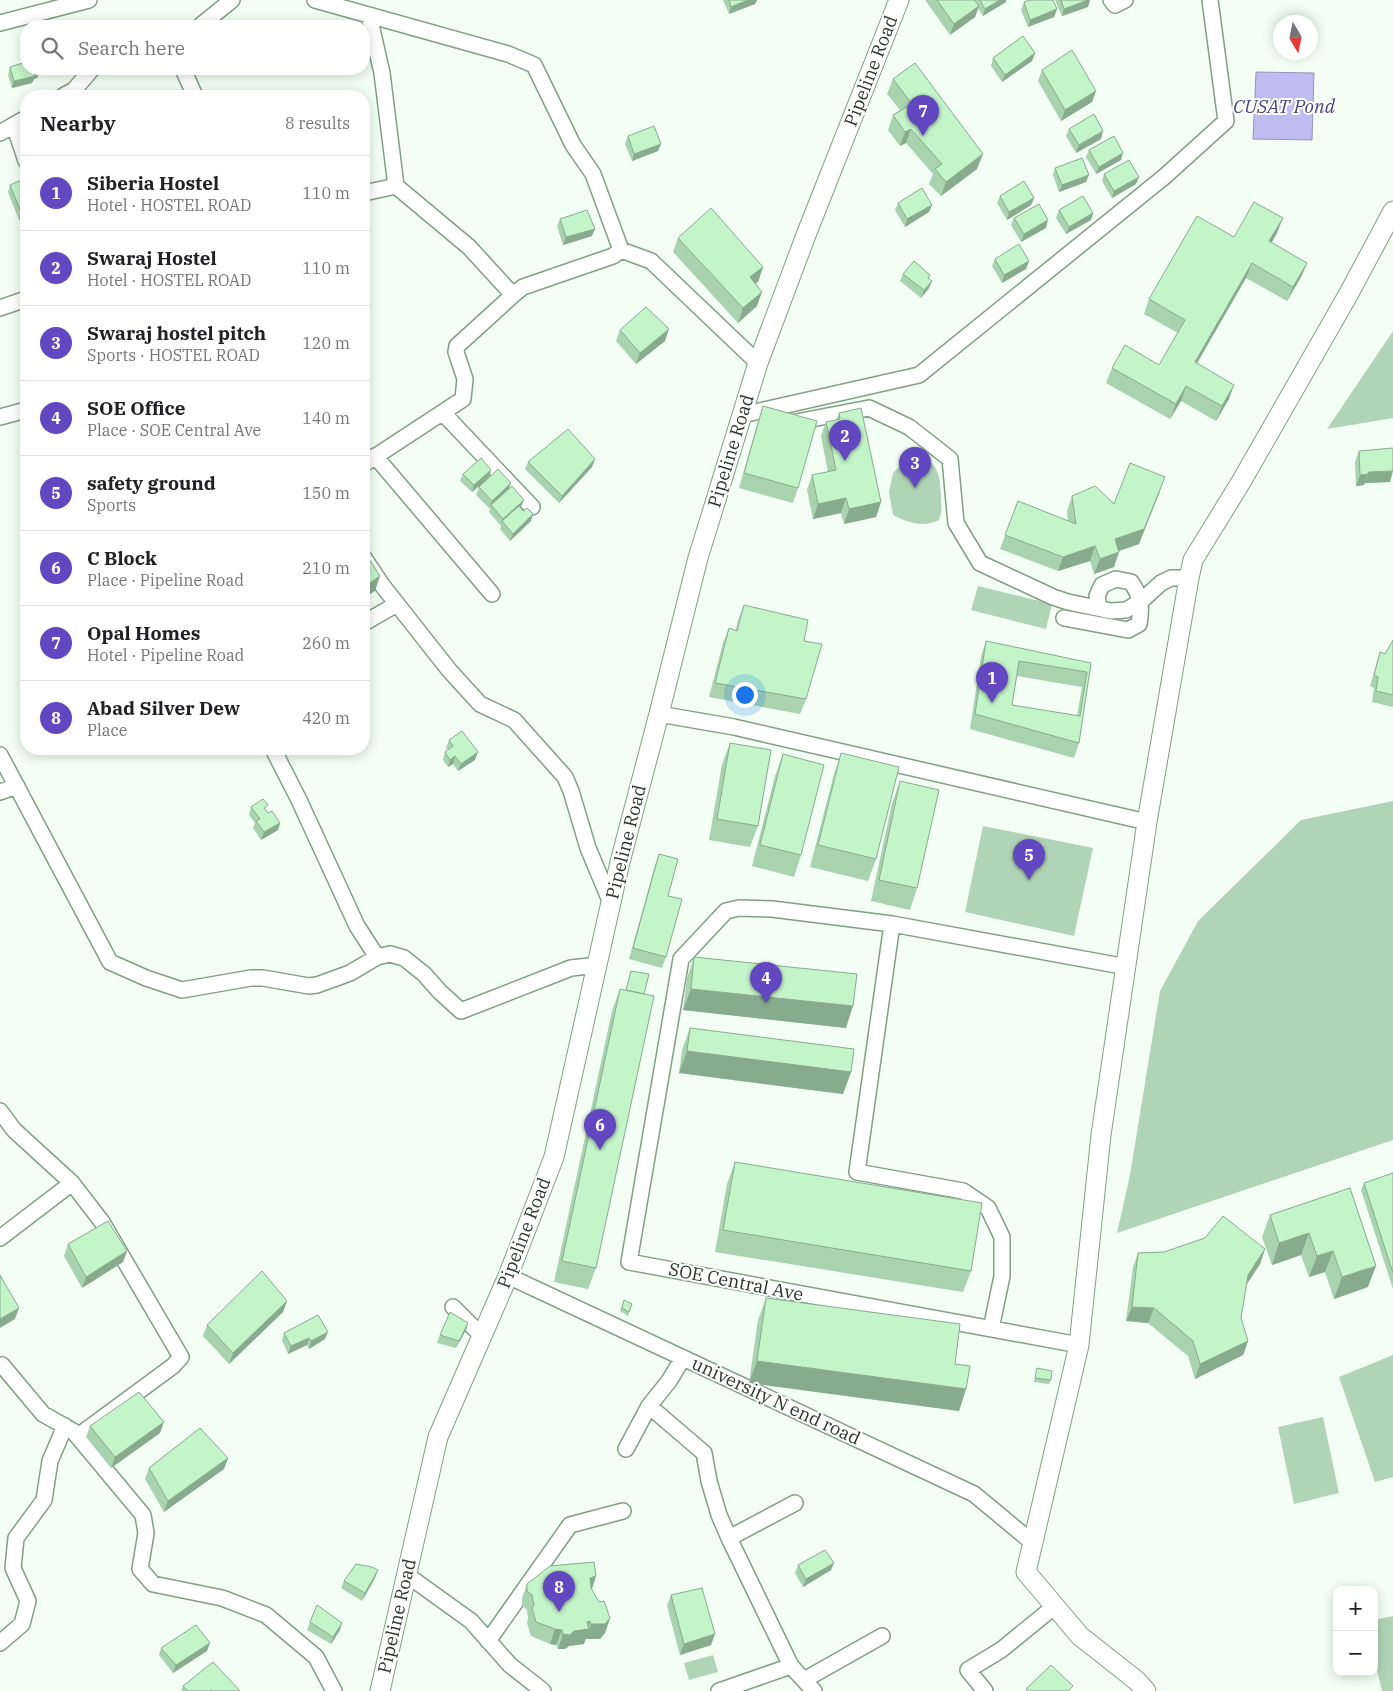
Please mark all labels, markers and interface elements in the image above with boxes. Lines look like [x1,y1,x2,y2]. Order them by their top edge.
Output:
street label: Pipeline Road [839,12,902,130]
north arrow [1273,15,1318,60]
search box [20,20,370,75]
icon: search [38,34,66,62]
text: Search here [78,36,185,60]
water label: CUSAT Pond [1233,94,1336,118]
pin: 7 [907,95,939,136]
text: Nearby [40,109,116,137]
text: 8 results [285,113,350,133]
text: Siberia Hostel [87,171,219,195]
text: 1 [51,183,61,203]
text: 110 m [302,183,350,203]
text: Hotel · HOSTEL ROAD [87,195,251,215]
text: Swaraj Hostel [87,246,217,270]
text: 2 [51,258,61,278]
text: 110 m [302,258,350,278]
text: Hotel · HOSTEL ROAD [87,270,251,290]
text: Swaraj hostel pitch [87,321,266,345]
text: 3 [51,333,61,353]
text: 120 m [302,333,350,353]
text: Sports · HOSTEL ROAD [87,345,260,365]
street label: Pipeline Road [702,391,759,510]
text: SOE Office [87,396,185,420]
text: 4 [51,408,61,428]
text: 140 m [302,408,350,428]
text: Place · SOE Central Ave [87,420,261,440]
pin: 2 [829,420,861,461]
pin: 3 [899,447,931,488]
text: safety ground [87,471,216,495]
text: 5 [51,483,61,503]
text: 150 m [302,483,350,503]
text: Sports [87,495,136,515]
text: C Block [87,546,157,570]
text: 6 [51,558,61,578]
text: 210 m [302,558,350,578]
text: Place · Pipeline Road [87,570,244,590]
text: Opal Homes [87,621,200,645]
text: 7 [51,633,61,653]
text: 260 m [302,633,350,653]
text: Hotel · Pipeline Road [87,645,244,665]
pin: 1 [976,662,1008,703]
your location [732,682,758,708]
text: Abad Silver Dew [87,696,240,720]
text: 8 [51,708,61,728]
text: 420 m [302,708,350,728]
text: Place [87,720,127,740]
street label: Pipeline Road [600,782,651,901]
pin: 5 [1013,839,1045,880]
pin: 4 [750,962,782,1003]
pin: 6 [584,1109,616,1150]
street label: Pipeline Road [492,1174,555,1292]
street label: SOE Central Ave [667,1257,805,1306]
street label: university N end road [688,1351,864,1450]
street label: Pipeline Road [372,1556,421,1676]
pin: 8 [543,1571,575,1612]
map controls [1333,1586,1378,1676]
button: + [1333,1586,1378,1631]
button: − [1333,1631,1378,1676]

